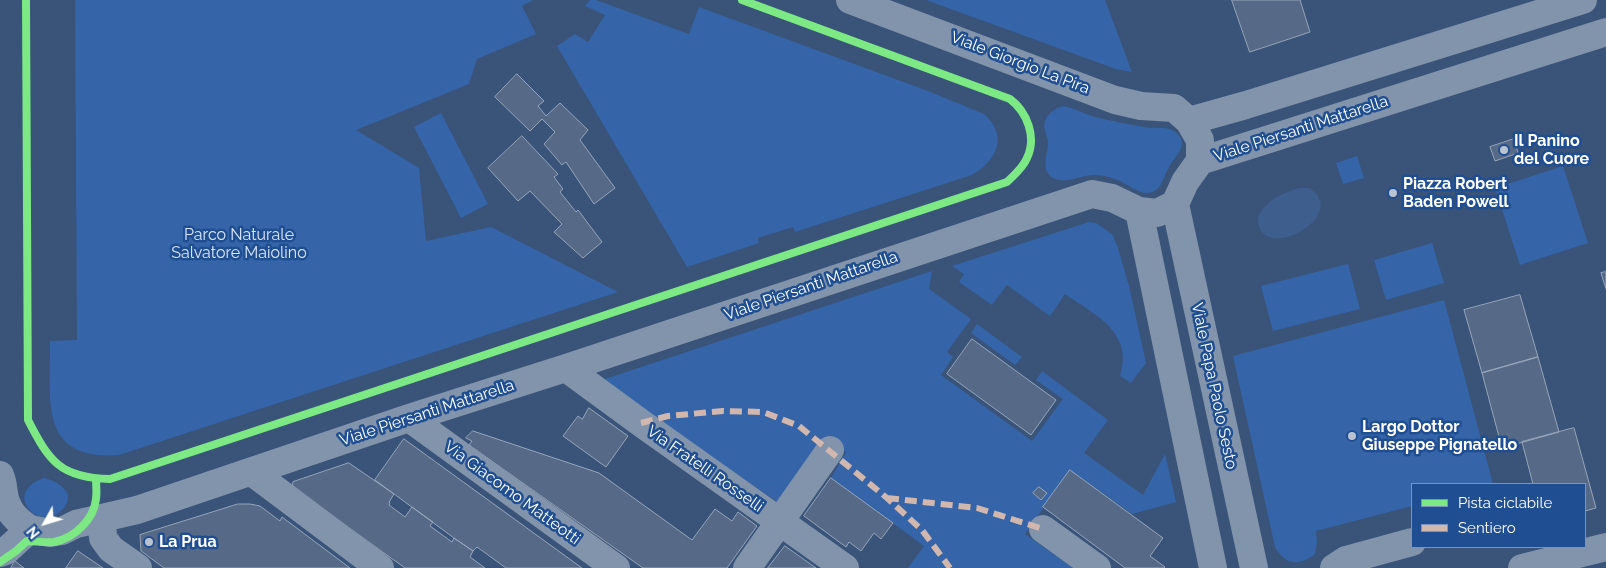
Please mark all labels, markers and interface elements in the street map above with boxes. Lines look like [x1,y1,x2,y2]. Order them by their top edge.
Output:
street label: Viale Giorgio La Pira [948,28,1092,98]
street label: Viale Piersanti Mattarella [1211,92,1391,166]
place label: Il Panino del Cuore [1514,131,1589,169]
marker: Il Panino del Cuore [1498,144,1510,156]
place label: Piazza Robert Baden Powell [1403,174,1509,212]
marker: Piazza Robert Baden Powell [1387,187,1399,199]
park label: Parco Naturale Salvatore Maiolino [171,225,307,263]
street label: Viale Piersanti Mattarella [722,247,900,325]
street label: Viale Papa Paolo Sesto [1187,301,1241,471]
street label: Viale Piersanti Mattarella [337,376,517,450]
place label: Largo Dottor Giuseppe Pignatello [1362,417,1517,455]
street label: Via Fratelli Rosselli [643,422,767,516]
marker: Largo Dottor Giuseppe Pignatello [1346,430,1358,442]
street label: Via Giacomo Matteotti [440,437,584,549]
legend [1411,483,1586,548]
text: Pista ciclabile [1458,494,1552,512]
north arrow [20,498,70,548]
text: Sentiero [1458,519,1516,537]
text: N [24,523,43,542]
place label: La Prua [159,532,217,552]
marker: La Prua [143,536,155,548]

